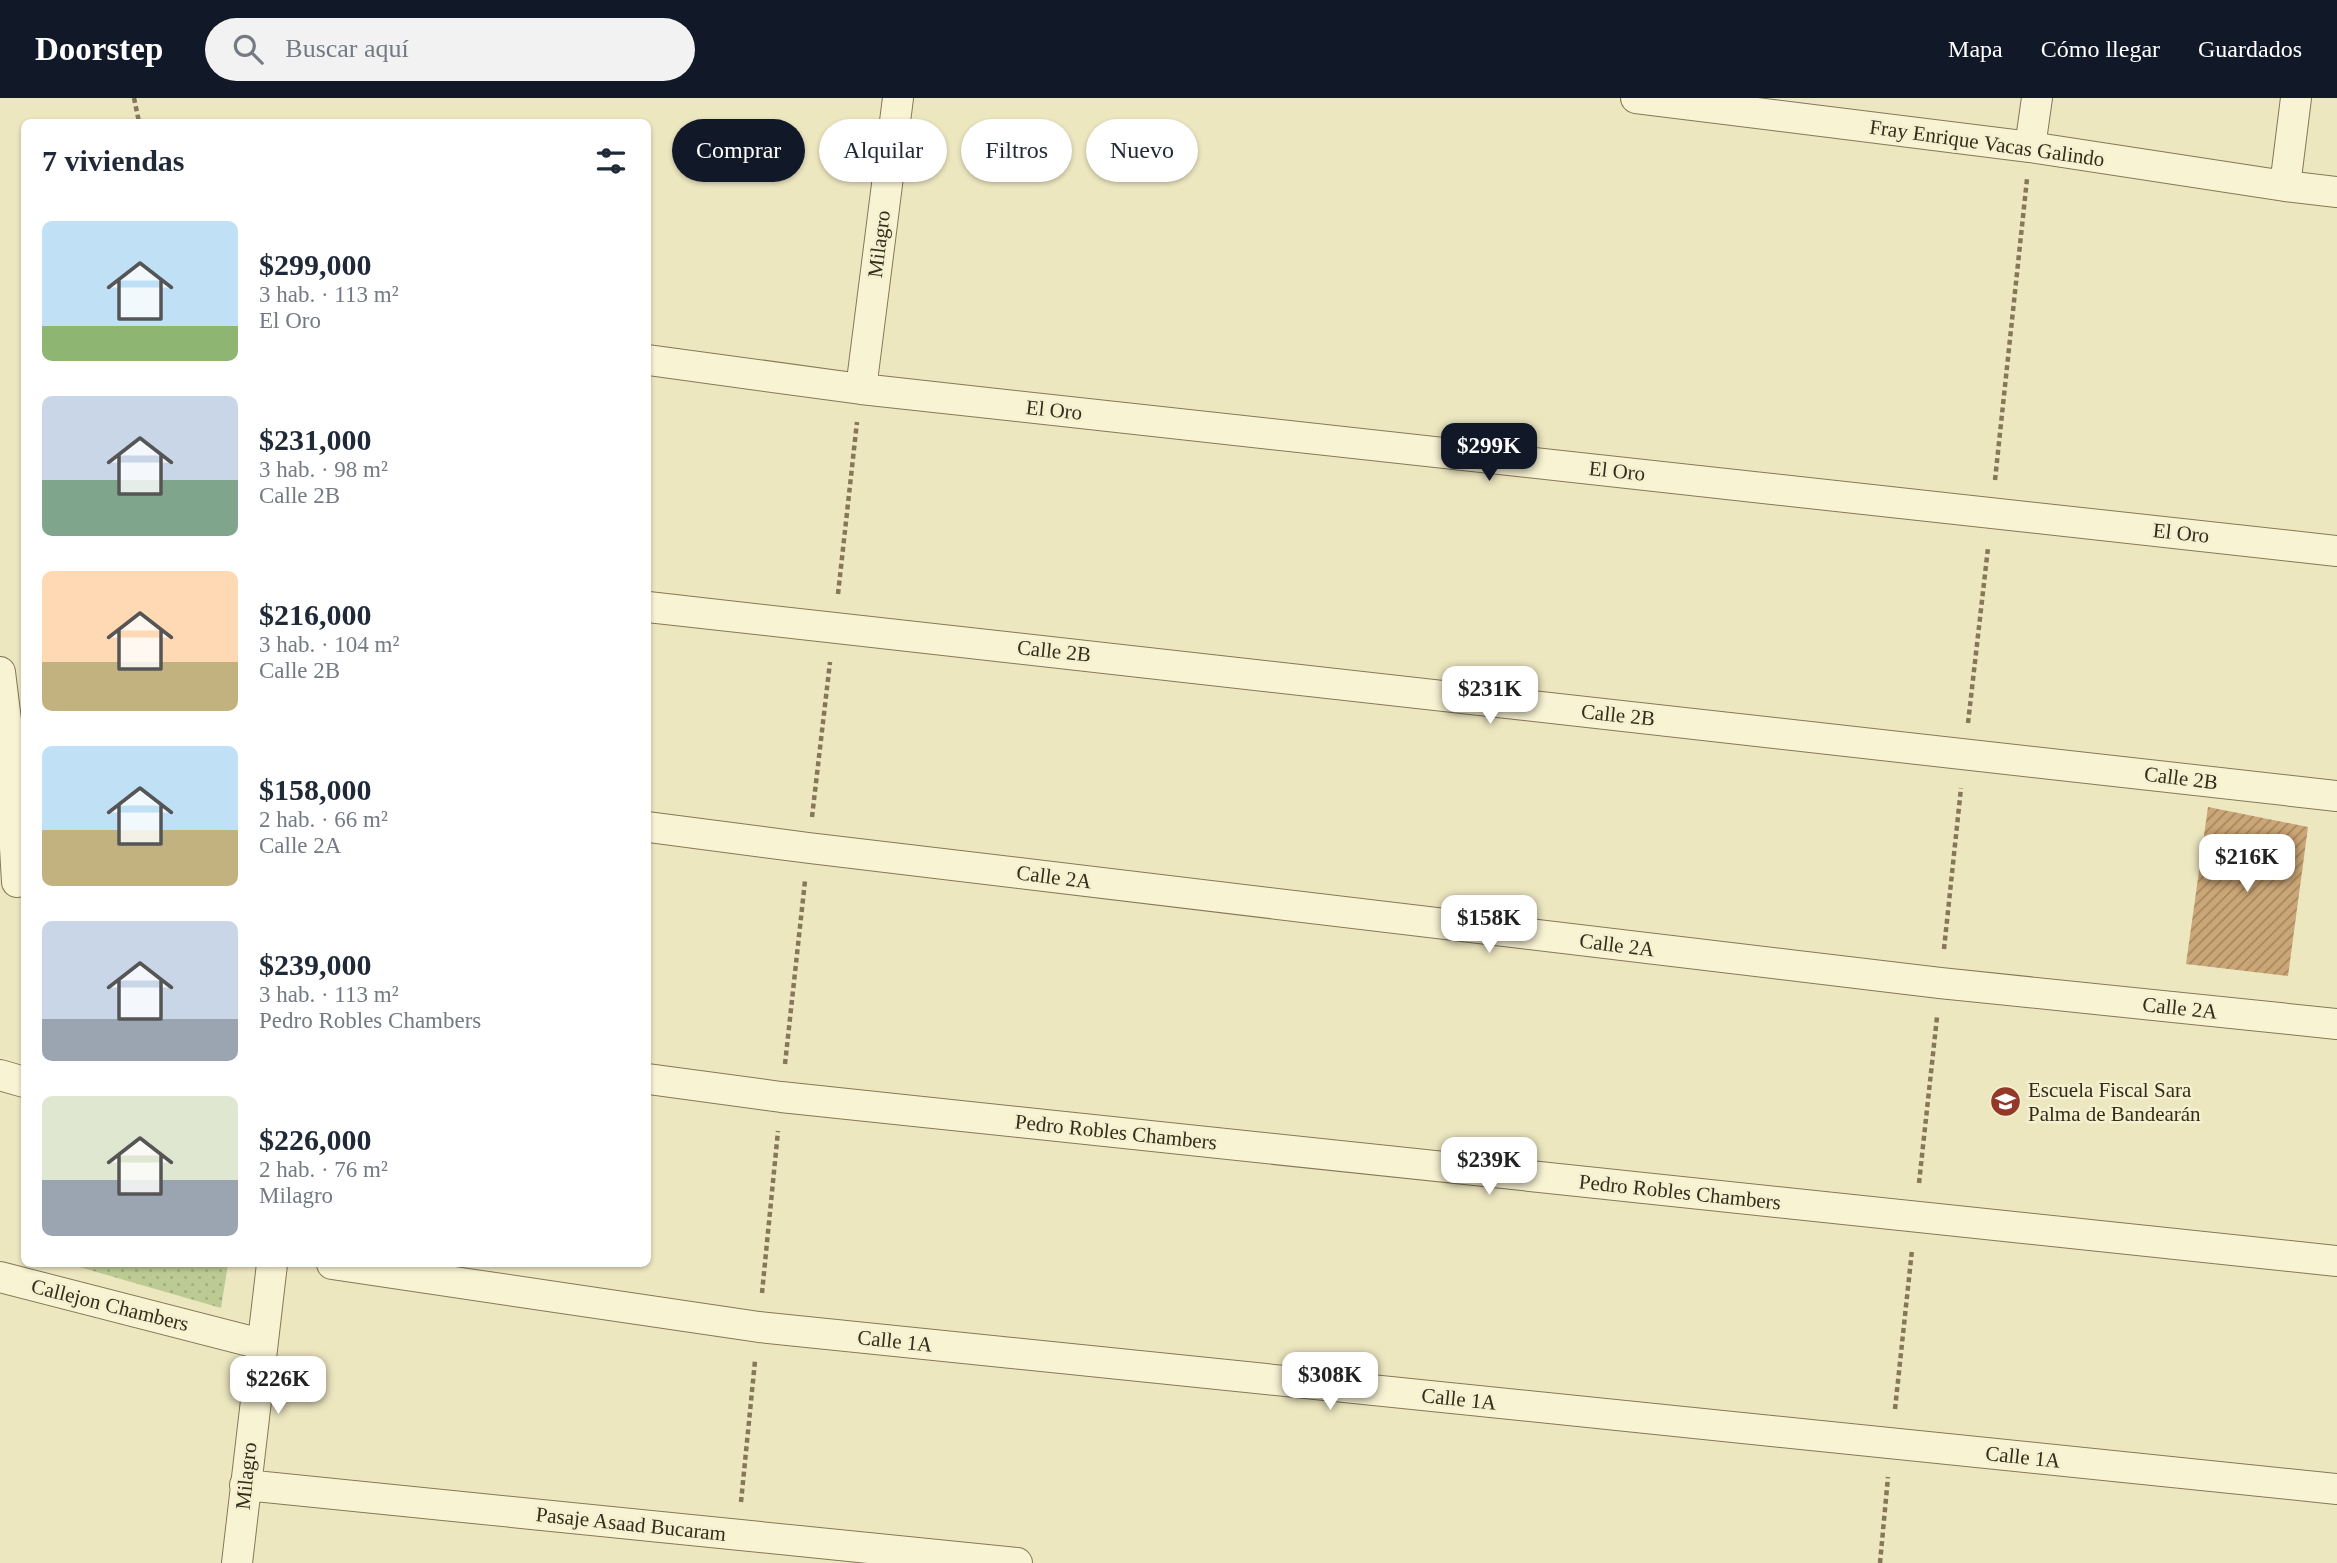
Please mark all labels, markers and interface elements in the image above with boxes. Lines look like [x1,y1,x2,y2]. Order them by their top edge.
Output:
search box [205,18,695,81]
icon: search [229,30,267,68]
text: Doorstep [35,31,163,67]
text: Buscar aquí [285,34,409,63]
text: Mapa [1948,36,2003,62]
text: Cómo llegar [2041,36,2160,62]
text: Guardados [2198,36,2302,62]
street label: Fray Enrique Vacas Galindo [1868,115,2106,171]
chip: Comprar [672,119,805,182]
chip: Alquilar [819,119,947,182]
chip: Filtros [961,119,1072,182]
chip: Nuevo [1086,119,1198,182]
icon: filters [592,142,630,180]
text: 7 viviendas [42,144,185,177]
street label: Milagro [863,209,895,279]
text: $299,000 [259,248,372,281]
icon: home [98,249,182,333]
text: 3 hab. · 113 m² [259,282,399,307]
text: El Oro [259,308,321,333]
street label: El Oro [1025,395,1083,425]
text: $231,000 [259,423,372,456]
icon: home [98,424,182,508]
pin: $299K [1440,424,1538,483]
text: $299K [1457,433,1521,458]
street label: El Oro [1588,456,1646,486]
text: 3 hab. · 98 m² [259,457,388,482]
text: Calle 2B [259,483,340,508]
street label: El Oro [2152,518,2210,548]
text: $216,000 [259,598,372,631]
icon: home [98,599,182,683]
text: 3 hab. · 104 m² [259,632,399,657]
street label: Calle 2B [1016,635,1092,667]
text: Calle 2B [259,658,340,683]
pin: $231K [1441,666,1539,726]
text: $231K [1458,676,1522,701]
street label: Calle 2B [1580,699,1656,731]
street label: Calle 2B [2143,762,2219,794]
text: $158,000 [259,773,372,806]
icon: home [98,774,182,858]
text: 2 hab. · 66 m² [259,807,388,832]
text: Calle 2A [259,833,341,858]
pin: $216K [2198,834,2296,894]
text: $216K [2215,844,2279,869]
street label: Calle 2A [1015,861,1094,894]
pin: $158K [1440,896,1538,955]
text: $158K [1457,905,1521,930]
street label: Calle 2A [1578,929,1657,962]
text: $239,000 [259,948,372,981]
icon: home [98,949,182,1033]
text: 3 hab. · 113 m² [259,982,399,1007]
street label: Calle 2A [2141,992,2219,1024]
text: Pedro Robles Chambers [259,1008,481,1033]
place label: Escuela Fiscal Sara Palma de Bandearán [2028,1078,2201,1126]
school or university icon: Escuela Fiscal Sara Palma de Bandearán [1988,1085,2022,1119]
street label: Pedro Robles Chambers [1014,1109,1218,1155]
text: $226,000 [259,1123,372,1156]
icon: home [98,1124,182,1208]
pin: $239K [1440,1138,1538,1197]
text: $239K [1457,1147,1521,1172]
text: 2 hab. · 76 m² [259,1157,388,1182]
street label: Pedro Robles Chambers [1578,1169,1782,1215]
text: Milagro [259,1183,333,1208]
street label: Callejon Chambers [29,1274,191,1336]
street label: Calle 1A [856,1325,934,1357]
pin: $308K [1281,1352,1379,1412]
pin: $226K [229,1356,327,1416]
text: $308K [1298,1362,1362,1387]
text: $226K [246,1366,310,1391]
street label: Calle 1A [1420,1383,1498,1415]
street label: Milagro [231,1441,261,1511]
street label: Calle 1A [1984,1441,2062,1473]
street label: Pasaje Asaad Bucaram [535,1502,727,1546]

